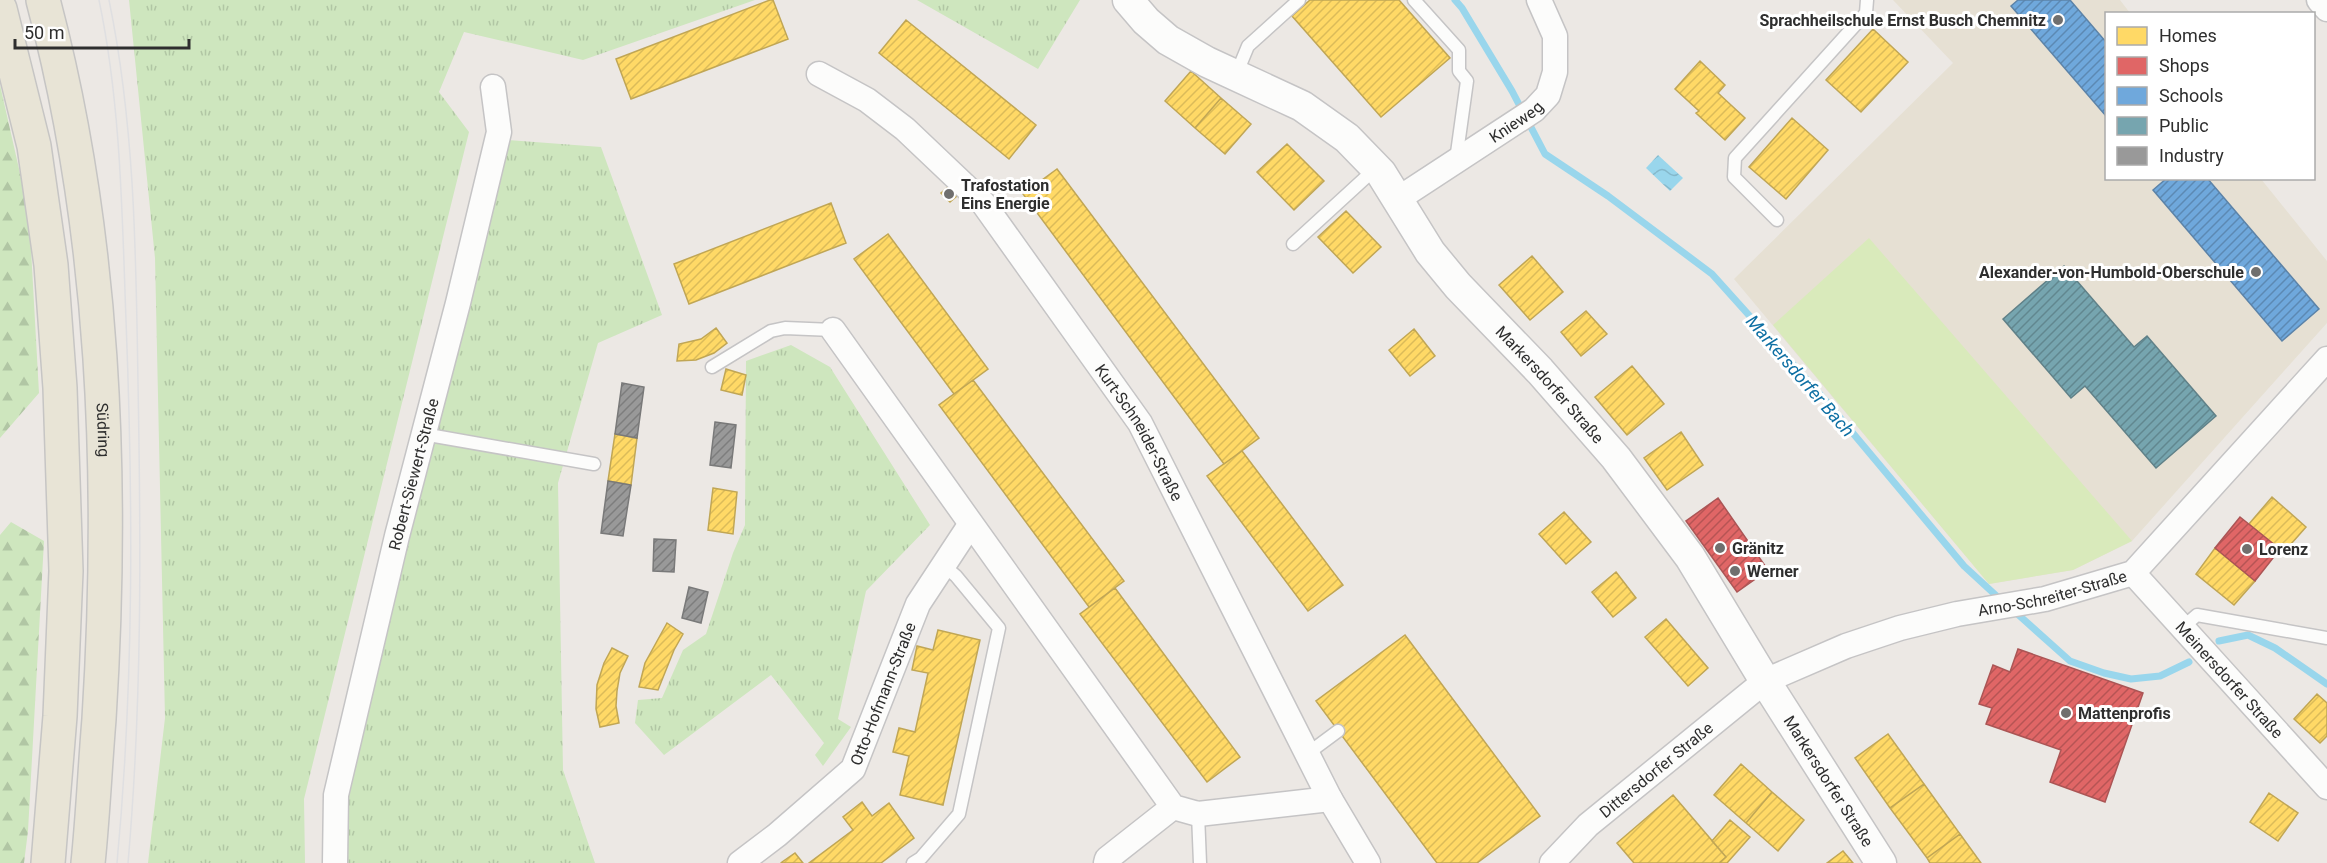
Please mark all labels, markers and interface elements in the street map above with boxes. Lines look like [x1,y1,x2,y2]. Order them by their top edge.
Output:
place label: Sprachheilschule Ernst Busch Chemnitz [1760,11,2046,30]
scale bar [15,12,189,50]
legend [2105,12,2315,180]
marker: Sprachheilschule Ernst Busch Chemnitz [2051,13,2065,27]
text: 50 m [24,22,64,43]
text: Homes [2159,25,2217,46]
text: Shops [2159,55,2209,76]
text: Schools [2159,85,2223,106]
street label: Knieweg [1486,97,1547,147]
text: Public [2159,115,2209,136]
text: Industry [2159,145,2224,166]
place label: Trafostation Eins Energie [961,176,1050,213]
marker: Trafostation Eins Energie [942,187,956,201]
place label: Alexander-von-Humbold-Oberschule [1979,263,2244,282]
marker: Alexander-von-Humbold-Oberschule [2249,265,2263,279]
water label: Markersdorfer Bach [1742,311,1859,441]
street label: Markersdorfer Straße [1492,322,1608,447]
street label: Kurt-Schneider-Straße [1091,361,1187,504]
street label: Robert-Siewert-Straße [385,396,443,552]
street label: Südring [92,402,113,457]
place label: Gränitz [1732,539,1784,558]
place label: Lorenz [2259,540,2308,559]
marker: Gränitz [1713,541,1727,555]
marker: Lorenz [2240,542,2254,556]
place label: Werner [1747,562,1799,581]
marker: Werner [1728,564,1742,578]
street label: Arno-Schreiter-Straße [1976,566,2129,620]
street label: Meinersdorfer Straße [2172,618,2287,742]
street label: Otto-Hofmann-Straße [846,620,920,768]
place label: Mattenprofis [2078,704,2171,723]
marker: Mattenprofis [2059,706,2073,720]
street label: Markersdorfer Straße [1780,712,1877,850]
street label: Dittersdorfer Straße [1596,718,1717,822]

